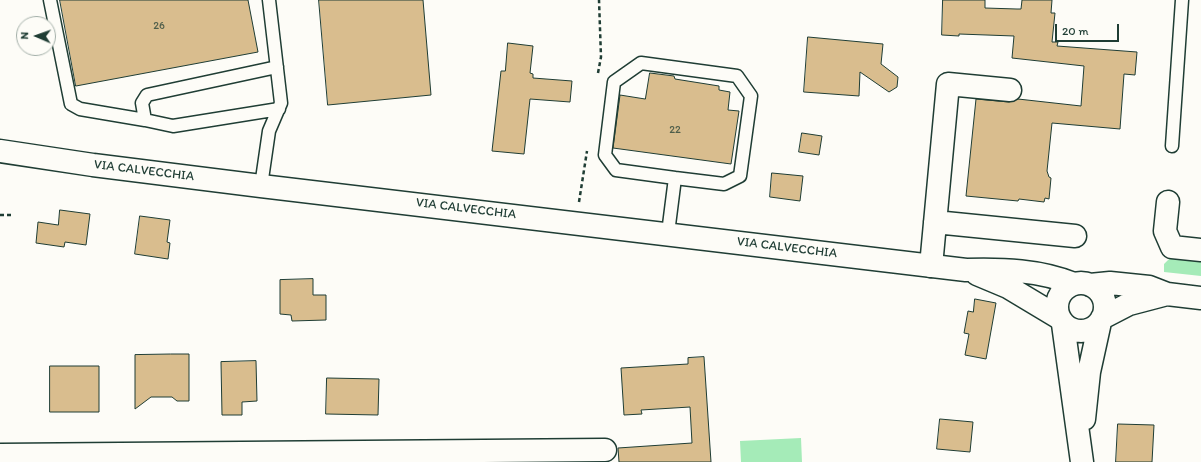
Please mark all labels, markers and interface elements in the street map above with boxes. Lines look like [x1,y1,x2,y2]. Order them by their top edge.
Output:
north arrow [16,16,56,56]
scale bar [1057,16,1121,42]
house number: 26 [153,19,165,33]
text: 20 m [1062,24,1089,38]
text: N [18,32,31,40]
house number: 22 [669,123,681,137]
street label: VIA CALVECCHIA [93,157,195,185]
street label: VIA CALVECCHIA [415,195,517,223]
street label: VIA CALVECCHIA [736,234,838,262]

